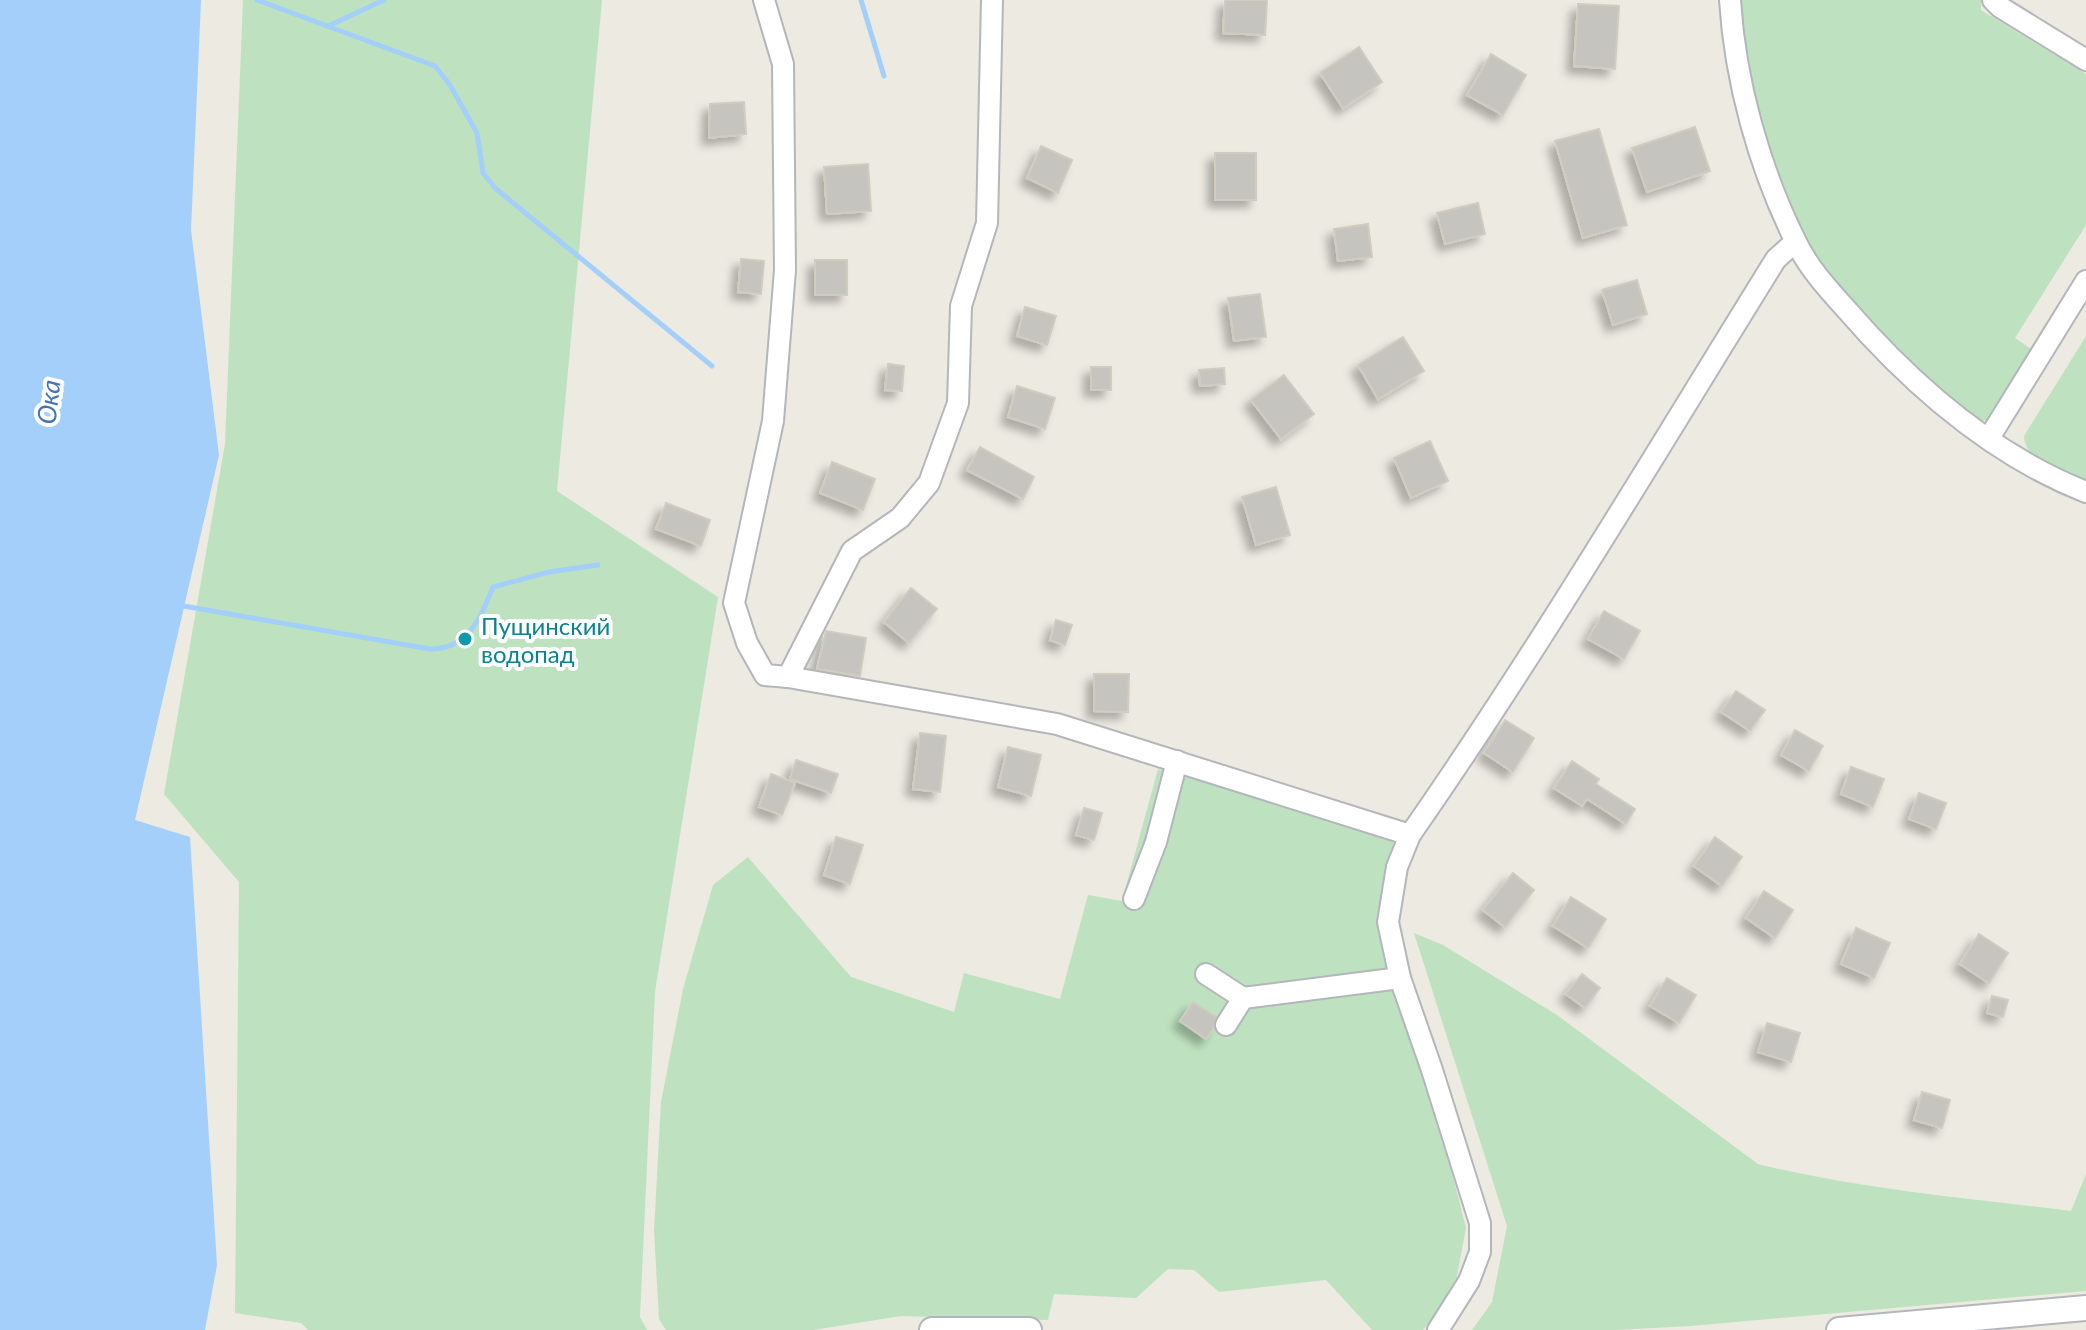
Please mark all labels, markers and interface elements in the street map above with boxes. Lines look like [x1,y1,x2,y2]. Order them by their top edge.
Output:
water label: Ока [29,378,67,426]
place label: Пущинский водопад [481,611,610,668]
marker: Пущинский водопад [456,630,474,648]

